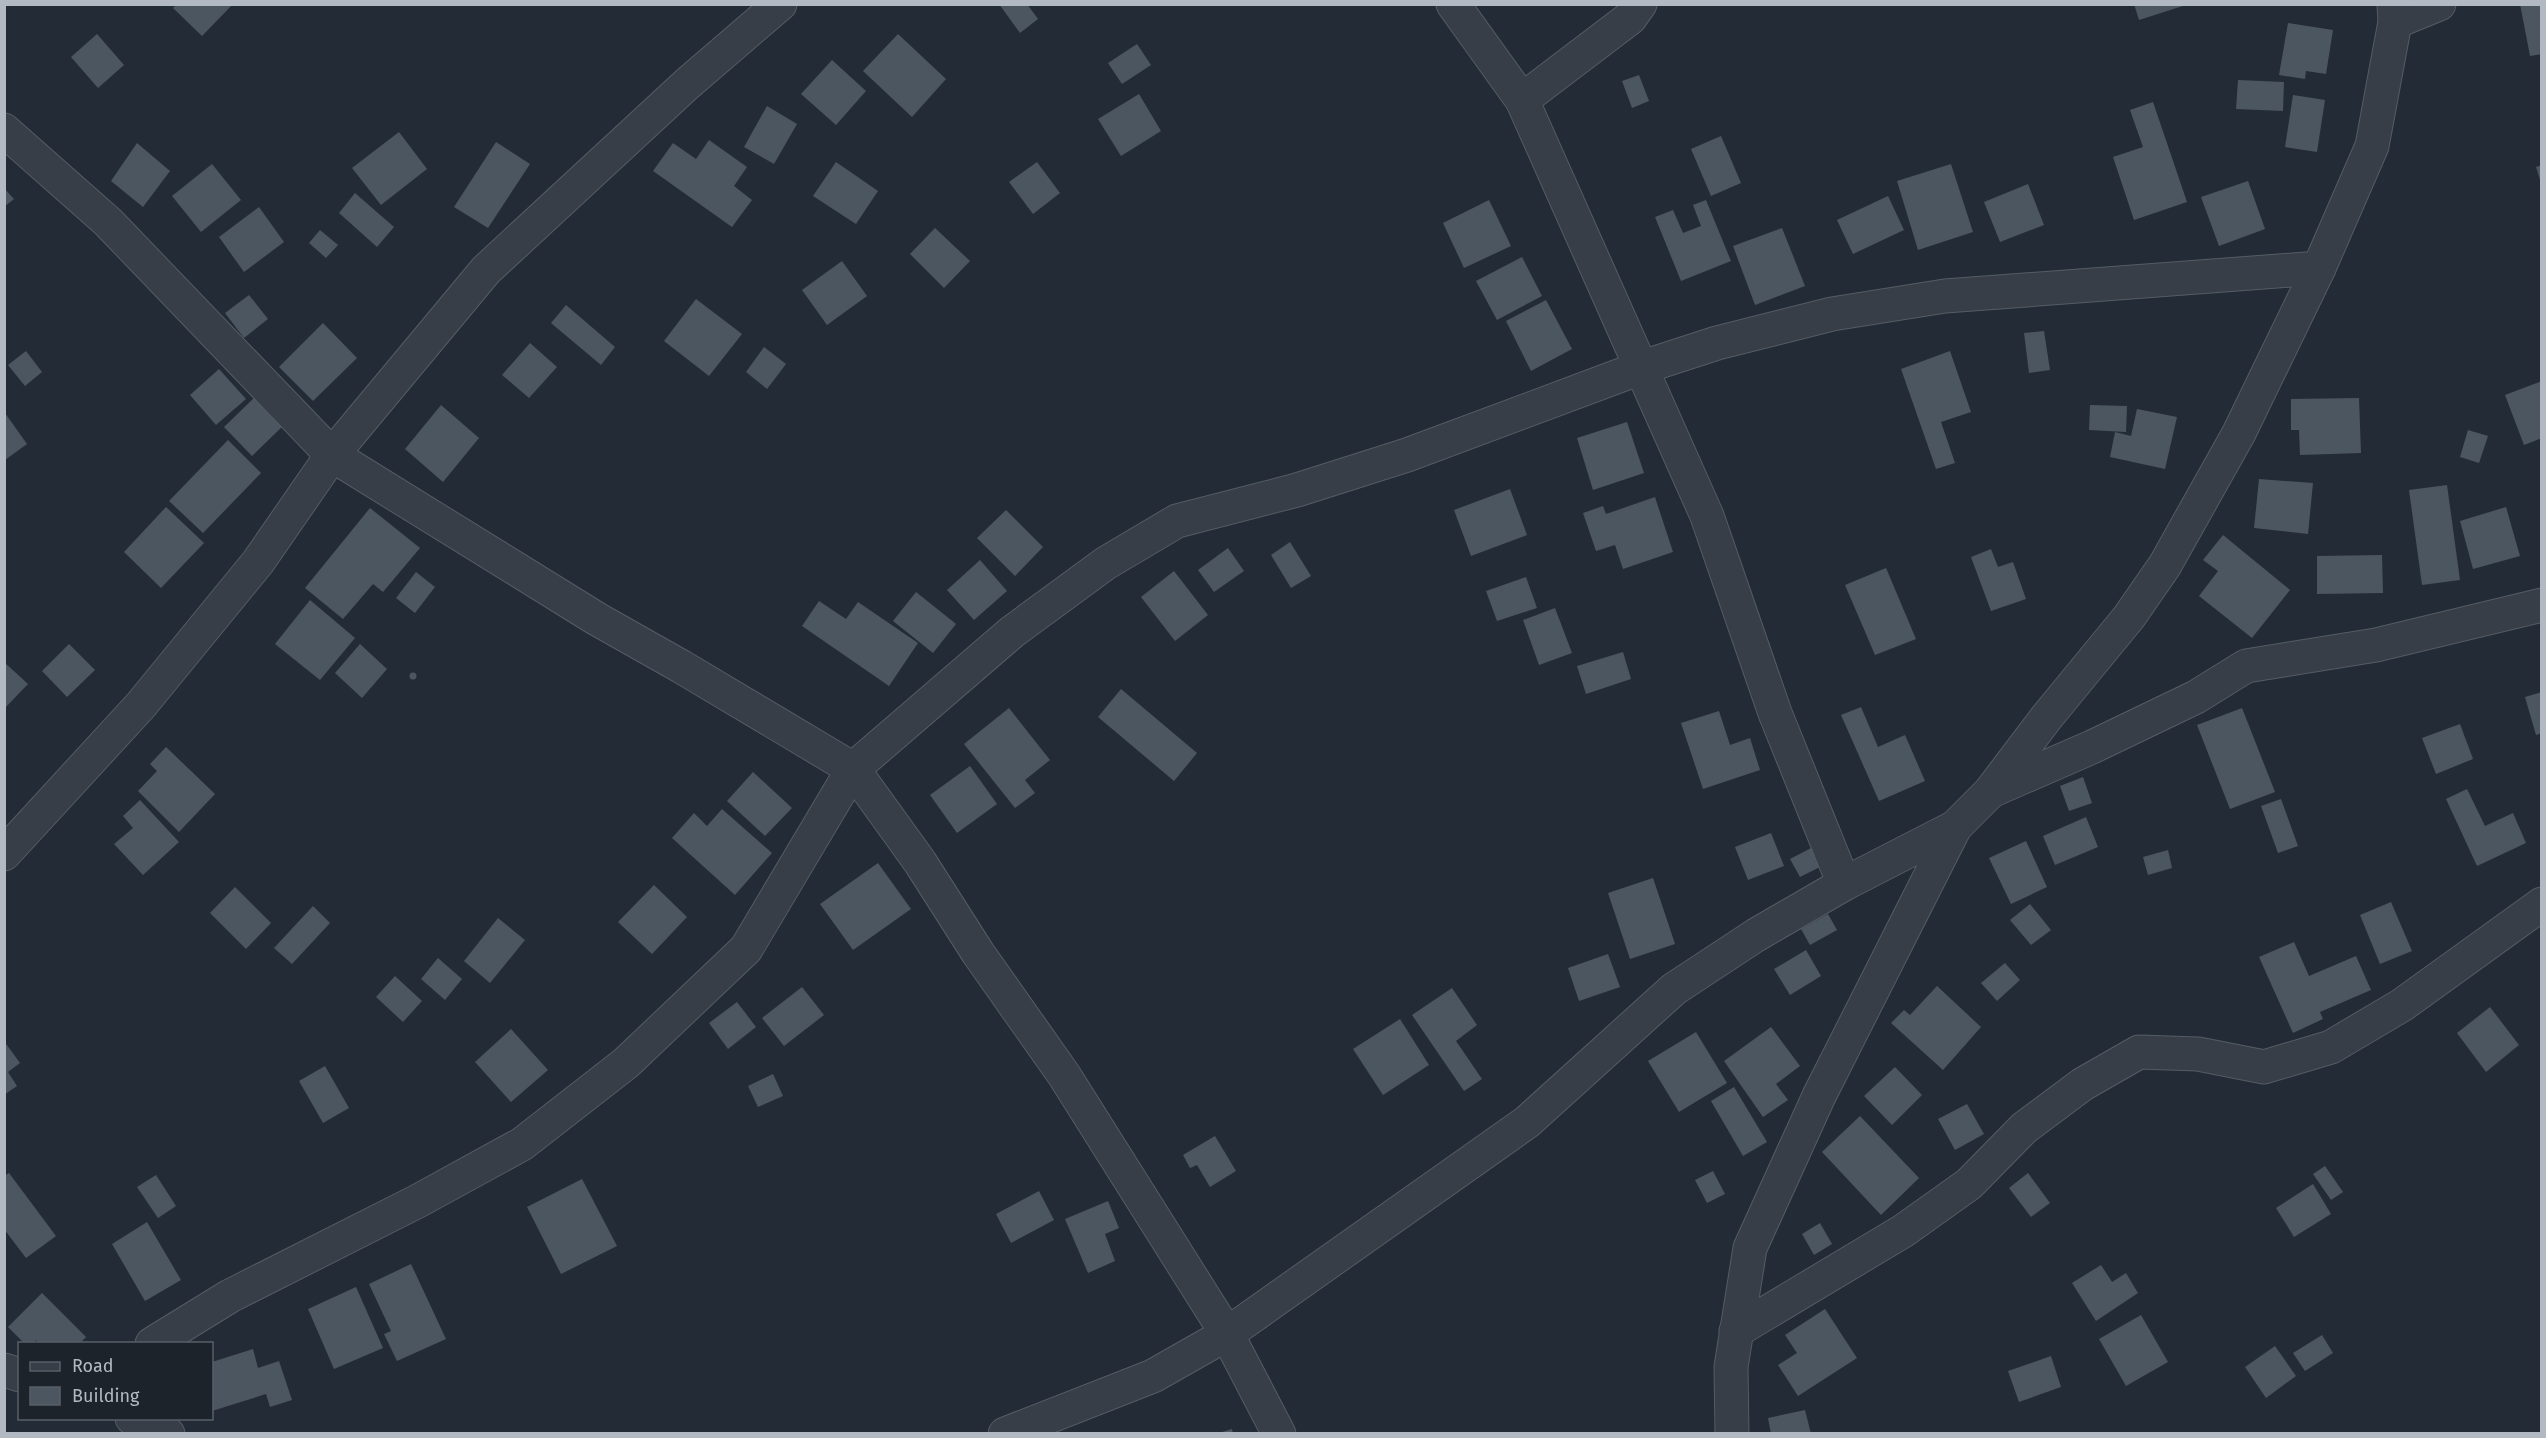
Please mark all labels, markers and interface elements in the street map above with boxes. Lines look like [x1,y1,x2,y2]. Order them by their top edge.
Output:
legend [18,1342,213,1420]
text: Road [72,1355,114,1377]
text: Building [72,1385,140,1407]

